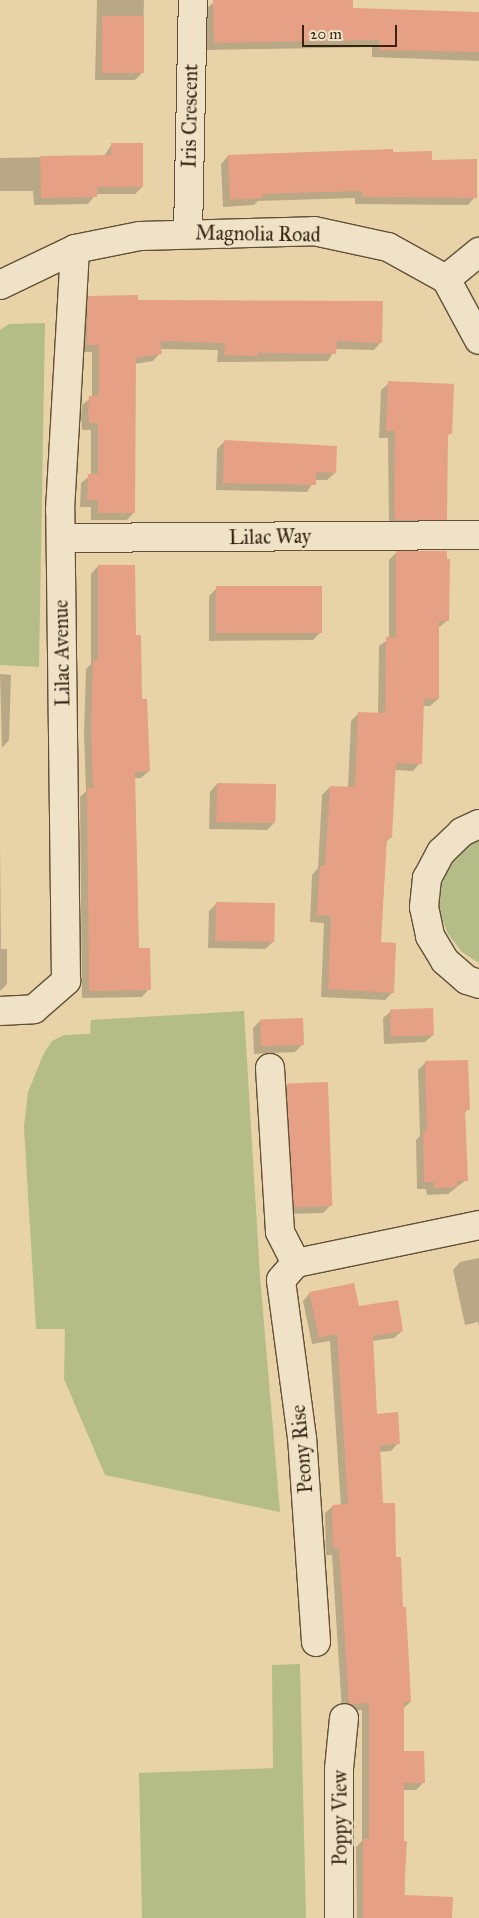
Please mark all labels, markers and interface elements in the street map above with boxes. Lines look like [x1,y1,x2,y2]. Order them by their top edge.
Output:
scale bar [304,15,399,47]
text: 20 m [310,25,342,43]
street label: Iris Crescent [177,64,203,168]
street label: Magnolia Road [195,221,321,247]
street label: Lilac Way [229,524,311,550]
street label: Lilac Avenue [49,599,75,707]
street label: Peony Rise [286,1404,318,1494]
street label: Poppy View [328,1770,352,1866]

